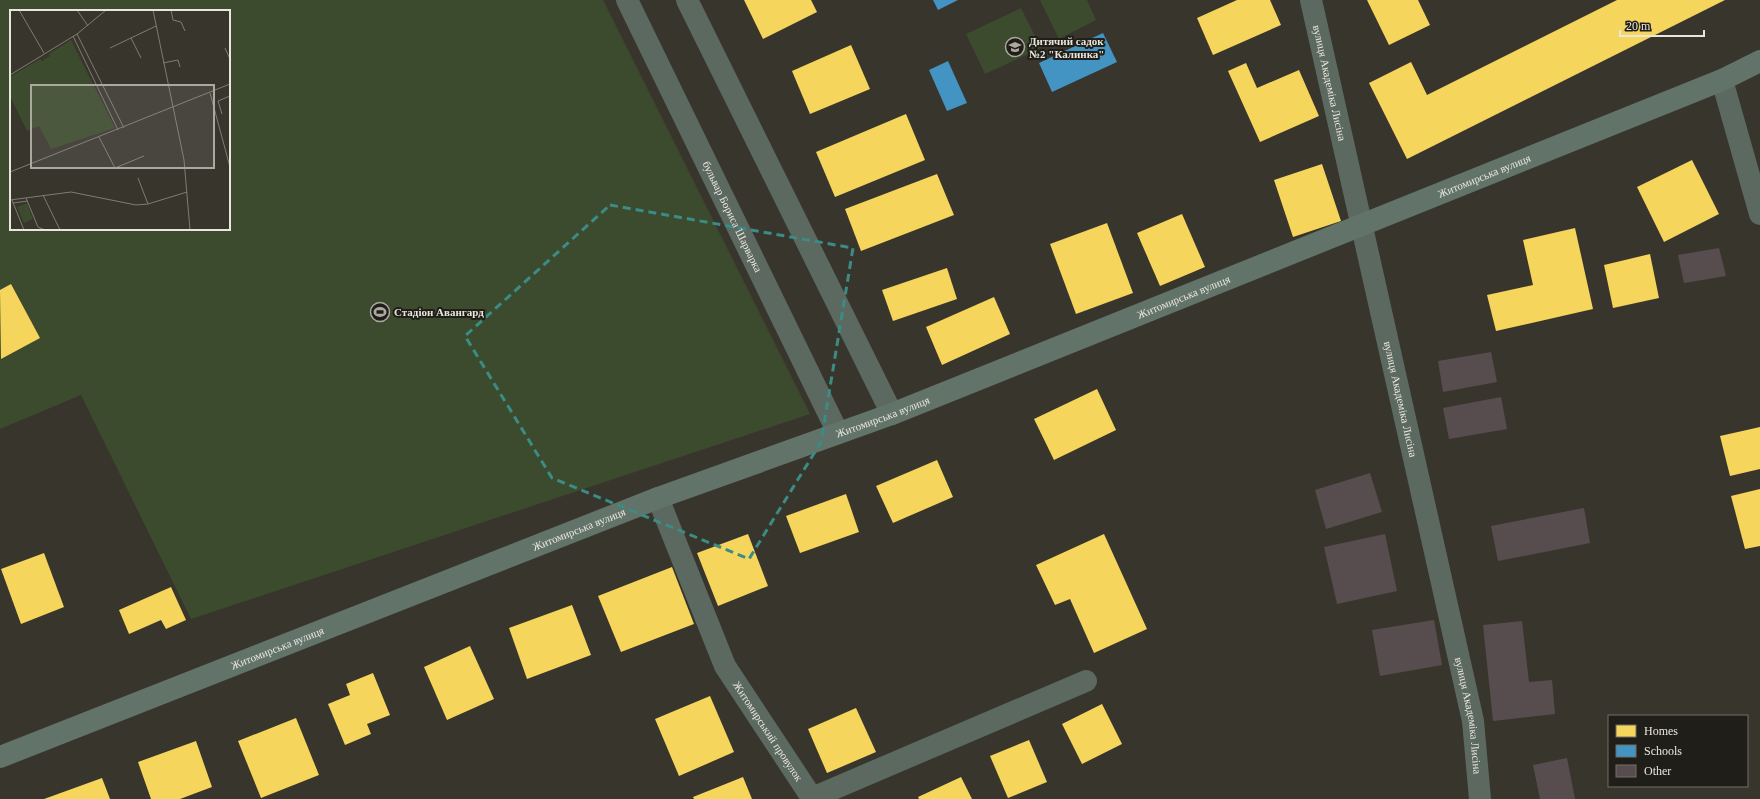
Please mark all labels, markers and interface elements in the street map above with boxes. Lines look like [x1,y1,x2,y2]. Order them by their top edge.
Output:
inset map [10,10,230,230]
scale bar [1620,12,1704,38]
text: 20 m [1626,19,1651,33]
street label: вулиця Академіка Лисіна [1311,24,1348,142]
place label: Дитячий садок №2 "Калинка" [1029,35,1104,60]
school or university icon: Дитячий садок №2 "Калинка" [1004,36,1026,58]
street label: Житомирська вулиця [1436,152,1532,200]
street label: бульвар Бориса Шарварка [700,159,765,274]
street label: Житомирська вулиця [1135,273,1232,321]
sports icon: Стадіон Авангард [369,301,391,323]
place label: Стадіон Авангард [394,306,484,318]
street label: вулиця Академіка Лисіна [1382,340,1420,458]
street label: Житомирська вулиця [834,394,931,440]
street label: Житомирська вулиця [531,505,627,553]
street label: Житомирська вулиця [229,624,326,672]
street label: вулиця Академіка Лисіна [1453,656,1484,775]
street label: Житомирський провулок [731,679,806,784]
legend [1608,715,1748,787]
text: Homes [1644,724,1678,738]
text: Schools [1644,744,1682,758]
text: Other [1644,764,1671,778]

